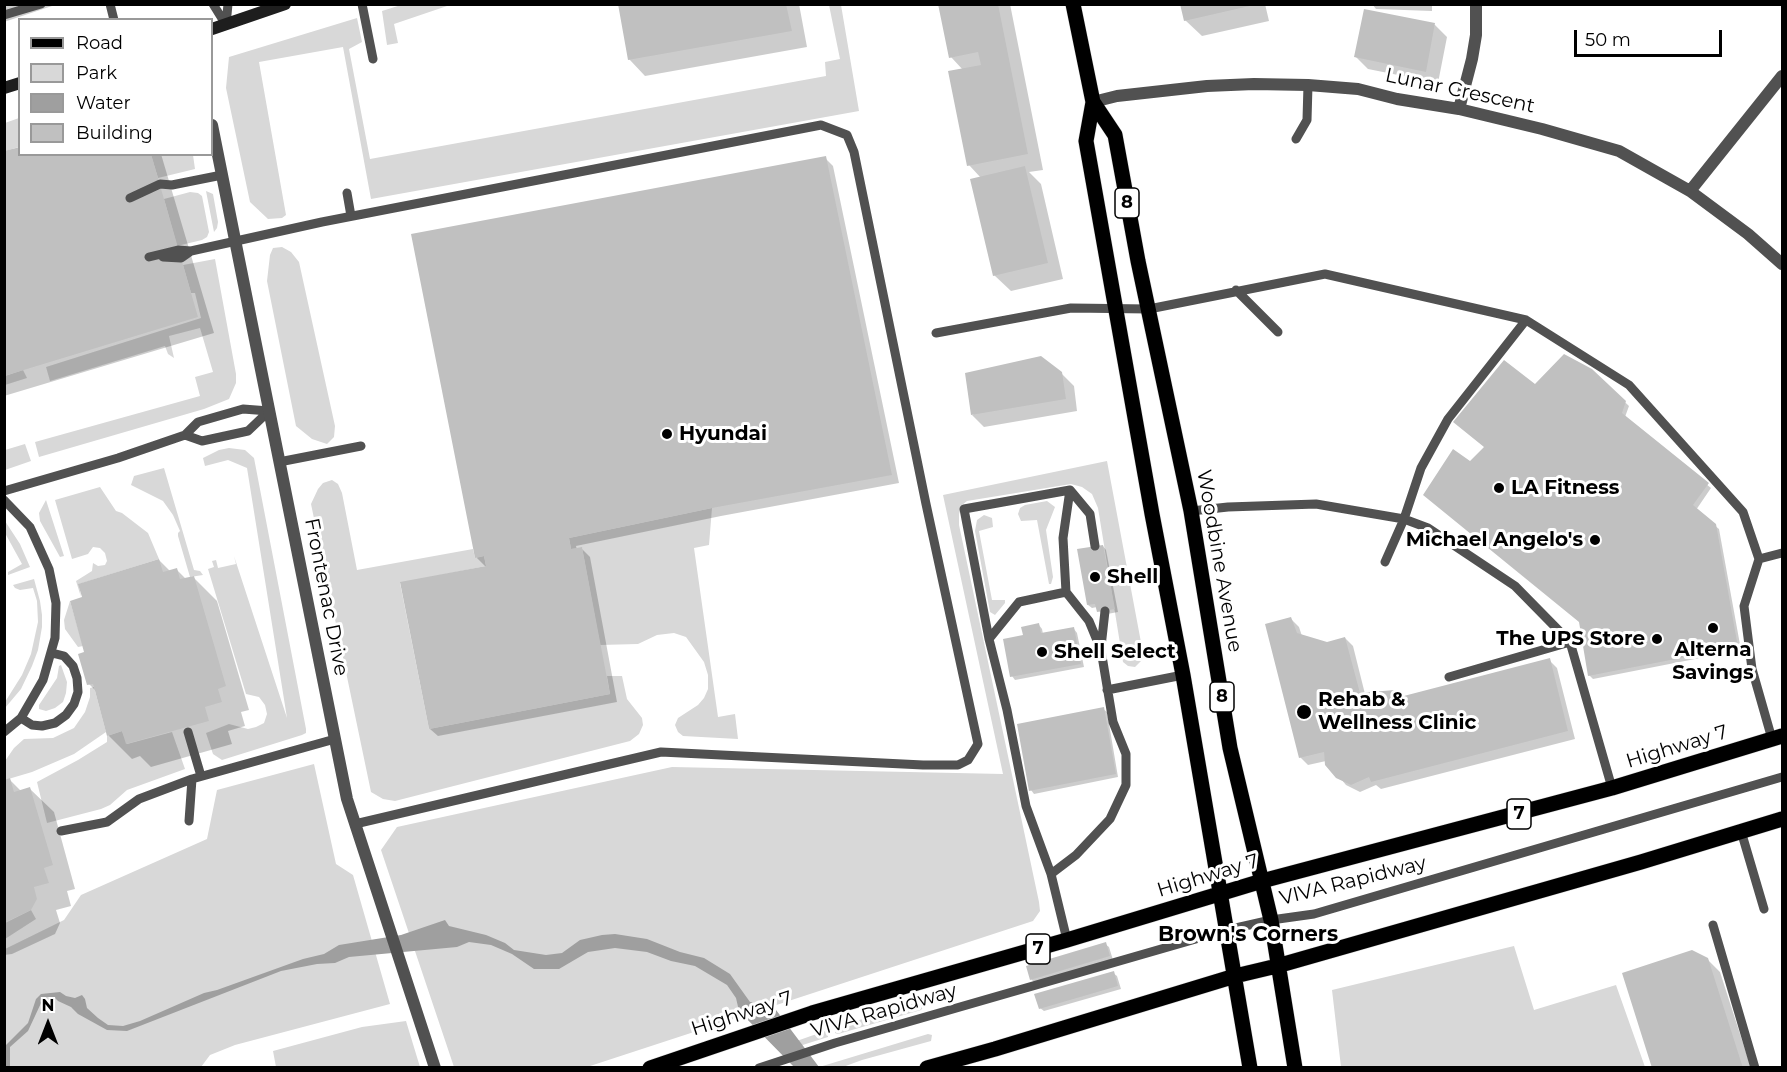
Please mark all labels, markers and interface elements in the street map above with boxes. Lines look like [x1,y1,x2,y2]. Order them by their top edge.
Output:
legend [18,18,213,156]
scale bar [1577,18,1726,56]
text: 50 m [1585,29,1631,51]
text: Road [76,32,123,54]
text: Park [76,62,117,84]
street label: Lunar Crescent [1383,63,1537,119]
text: Water [76,92,131,114]
text: Building [76,122,153,144]
road number: 8 [1115,188,1139,218]
place label: Hyundai [679,422,767,446]
marker: Hyundai [660,427,674,441]
street label: Woodbine Avenue [1191,468,1247,654]
place label: LA Fitness [1511,476,1619,500]
marker: LA Fitness [1492,481,1506,495]
street label: Frontenac Drive [299,516,353,678]
place label: Michael Angelo's [1406,528,1583,552]
marker: Michael Angelo's [1588,533,1602,547]
place label: Shell [1107,565,1158,589]
marker: Shell [1088,570,1102,584]
marker: Alterna Savings [1706,621,1720,635]
place label: The UPS Store [1496,627,1645,651]
marker: The UPS Store [1650,632,1664,646]
place label: Alterna Savings [1672,638,1754,685]
place label: Shell Select [1054,640,1176,664]
marker: Shell Select [1035,645,1049,659]
road number: 8 [1210,682,1234,712]
place label: Rehab & Wellness Clinic [1318,688,1476,735]
marker: Rehab & Wellness Clinic [1295,703,1313,721]
street label: Highway 7 [1623,720,1731,774]
road number: 7 [1507,799,1531,829]
street label: Highway 7 [1154,849,1262,903]
street label: VIVA Rapidway [1277,851,1429,911]
district label: Brown's Corners [1158,922,1338,948]
road number: 7 [1026,934,1050,964]
street label: VIVA Rapidway [808,979,960,1043]
street label: Highway 7 [688,986,796,1042]
north arrow [18,994,78,1054]
text: N [42,996,54,1015]

